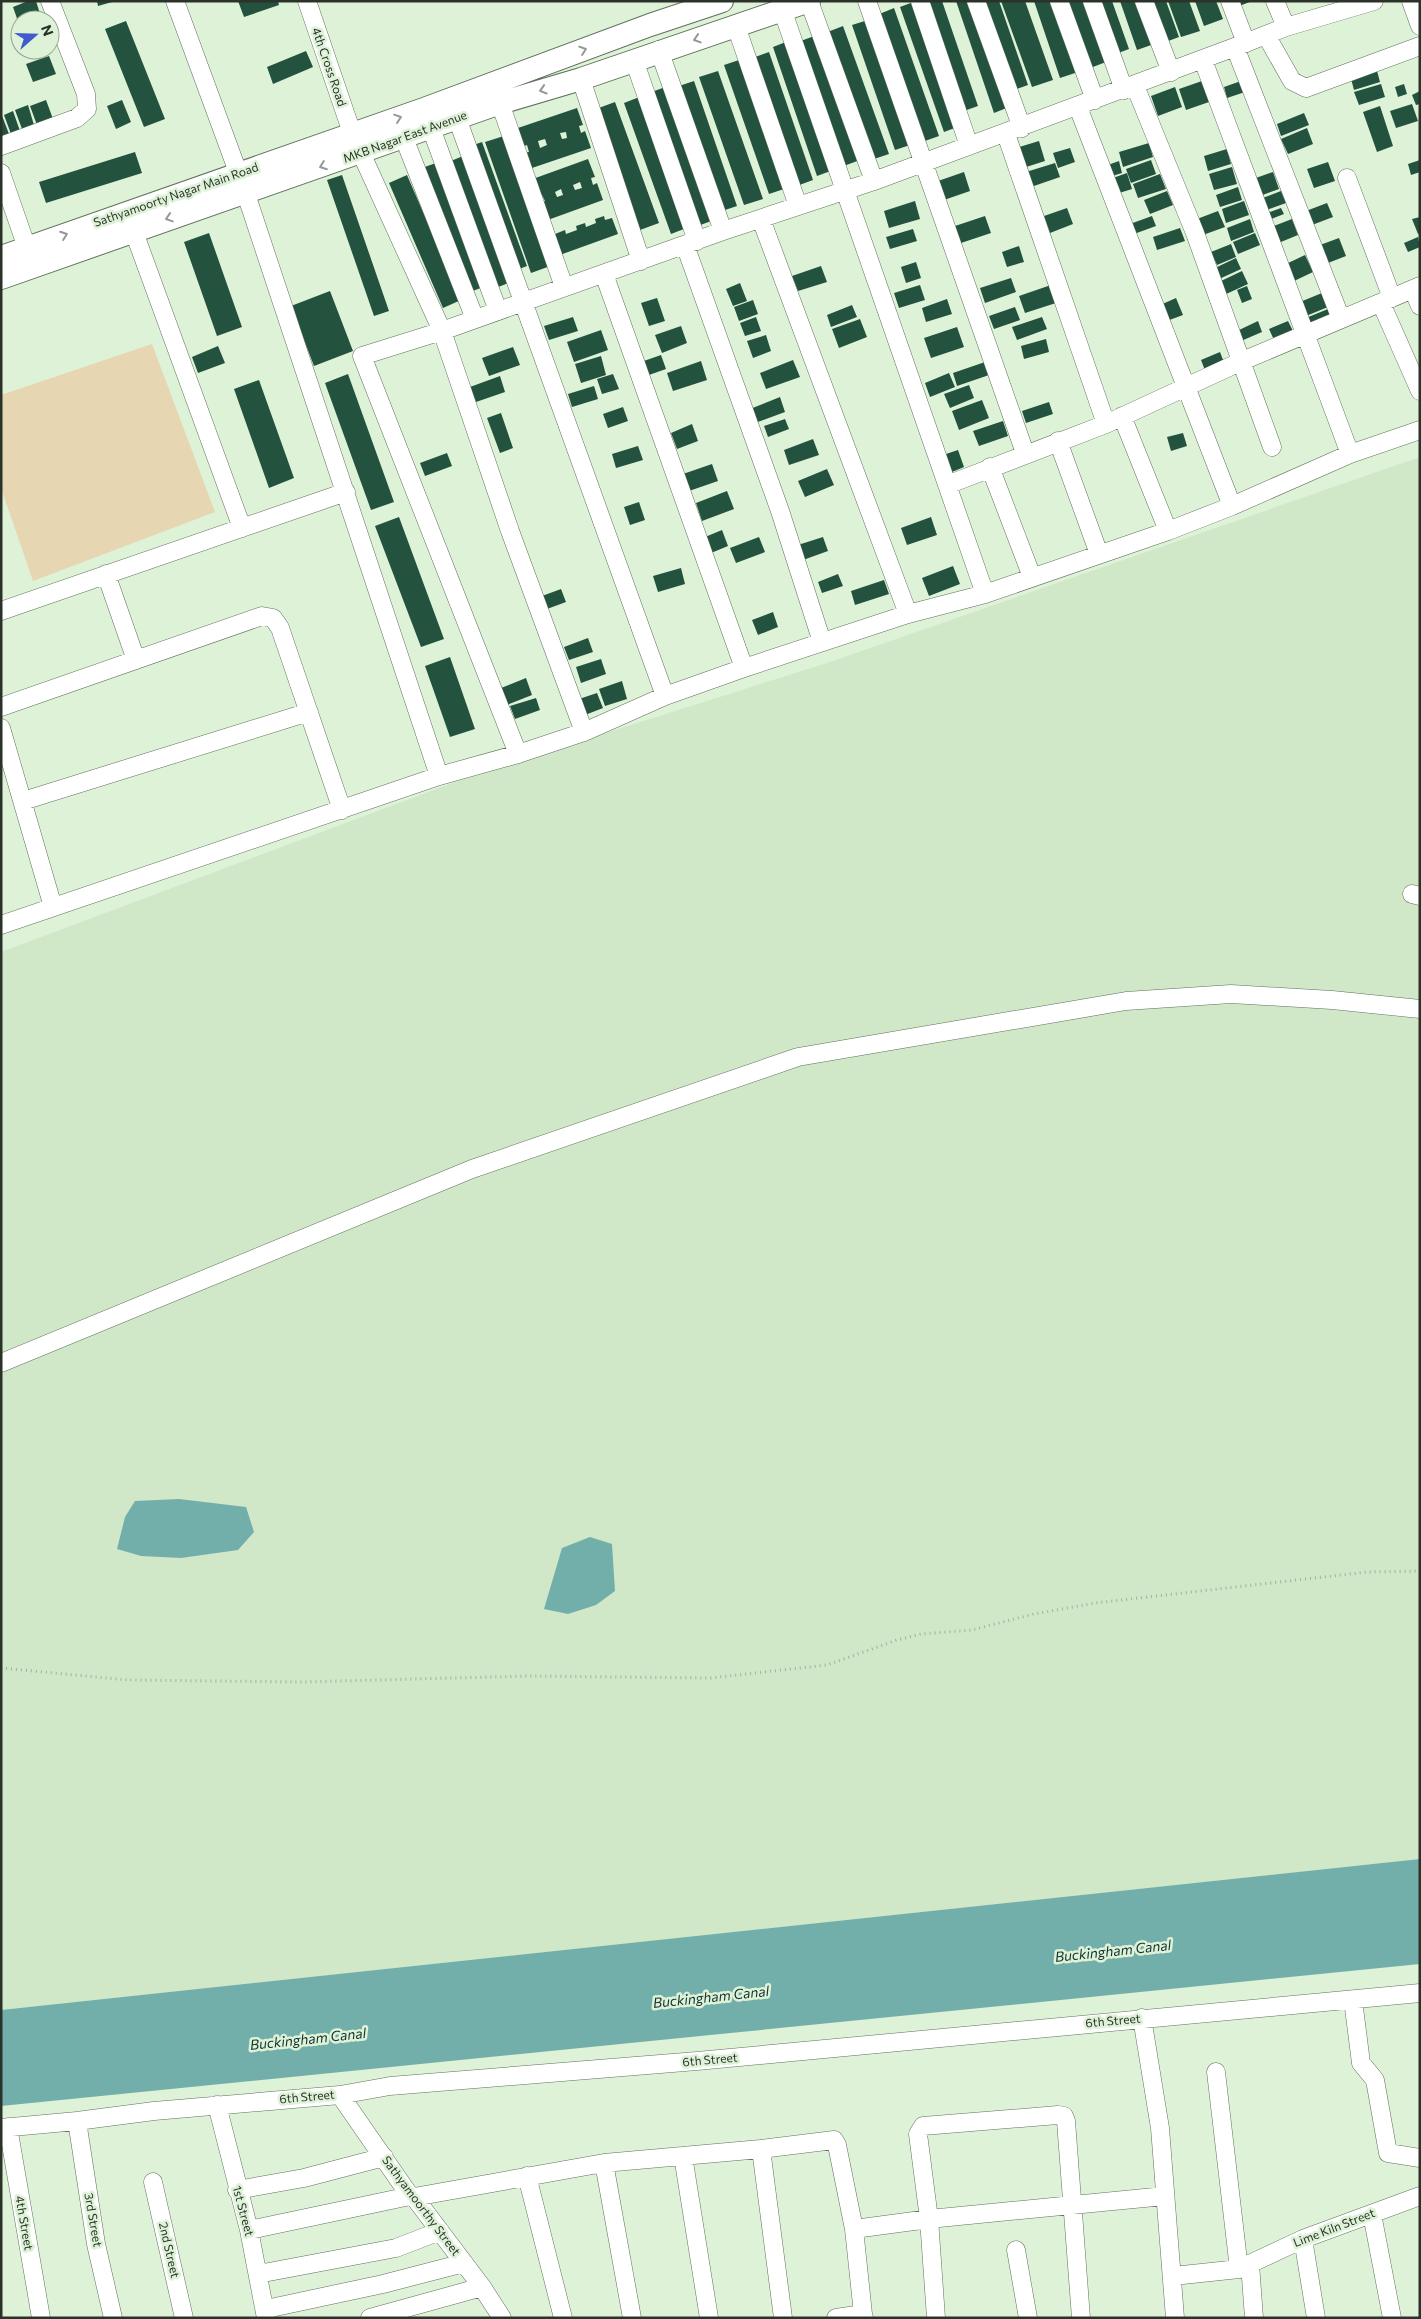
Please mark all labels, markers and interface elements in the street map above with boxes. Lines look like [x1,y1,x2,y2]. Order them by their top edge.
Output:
north arrow [10,10,60,60]
text: N [38,23,57,38]
street label: 4th Cross Road [310,25,350,108]
one-way arrow [693,33,701,43]
one-way arrow [579,46,587,56]
one-way arrow [539,85,547,95]
street label: MKB Nagar East Avenue [341,107,468,165]
one-way arrow [393,113,402,123]
street label: Sathyamoorty Nagar Main Road [91,159,260,229]
one-way arrow [319,160,328,170]
one-way arrow [165,213,174,223]
one-way arrow [59,231,67,241]
water label: Buckingham Canal [1054,1936,1172,1965]
water label: Buckingham Canal [652,1982,770,2011]
street label: 6th Street [1085,2011,1141,2029]
water label: Buckingham Canal [249,2024,367,2053]
street label: 6th Street [682,2050,738,2068]
street label: 6th Street [279,2087,335,2105]
street label: Sathyamoorthy Street [380,2153,464,2258]
street label: 1st Street [231,2184,257,2238]
street label: 3rd Street [82,2192,106,2248]
street label: 4th Street [13,2194,37,2251]
street label: Lime Kiln Street [1291,2205,1377,2249]
street label: 2nd Street [157,2221,183,2279]

